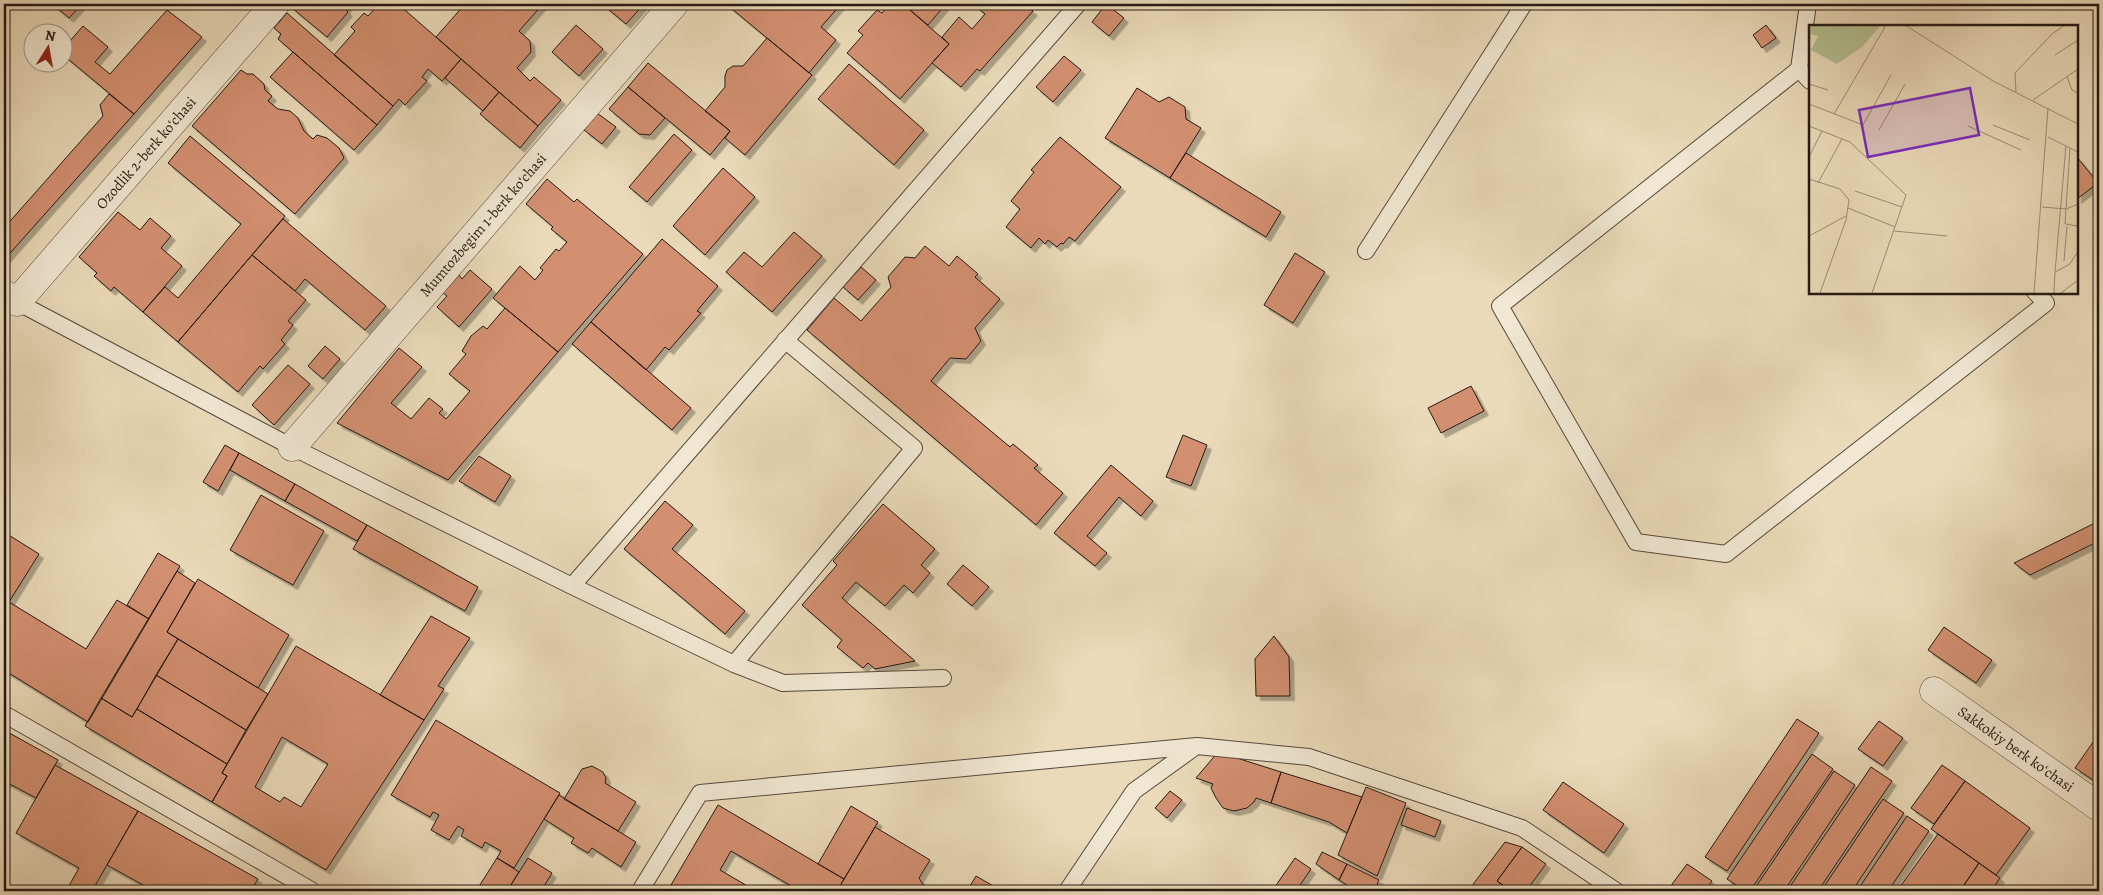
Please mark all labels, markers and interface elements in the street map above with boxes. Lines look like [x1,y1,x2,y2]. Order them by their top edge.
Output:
north arrow [22,22,72,72]
text: N [44,25,57,46]
inset map [1809,25,2078,294]
street label: Ozodlik 2-berk koʻchasi [91,92,201,214]
street label: Mumtozbegim 1-berk koʻchasi [415,149,551,301]
street label: Sakkokiy berk koʻchasi [1954,701,2078,797]

